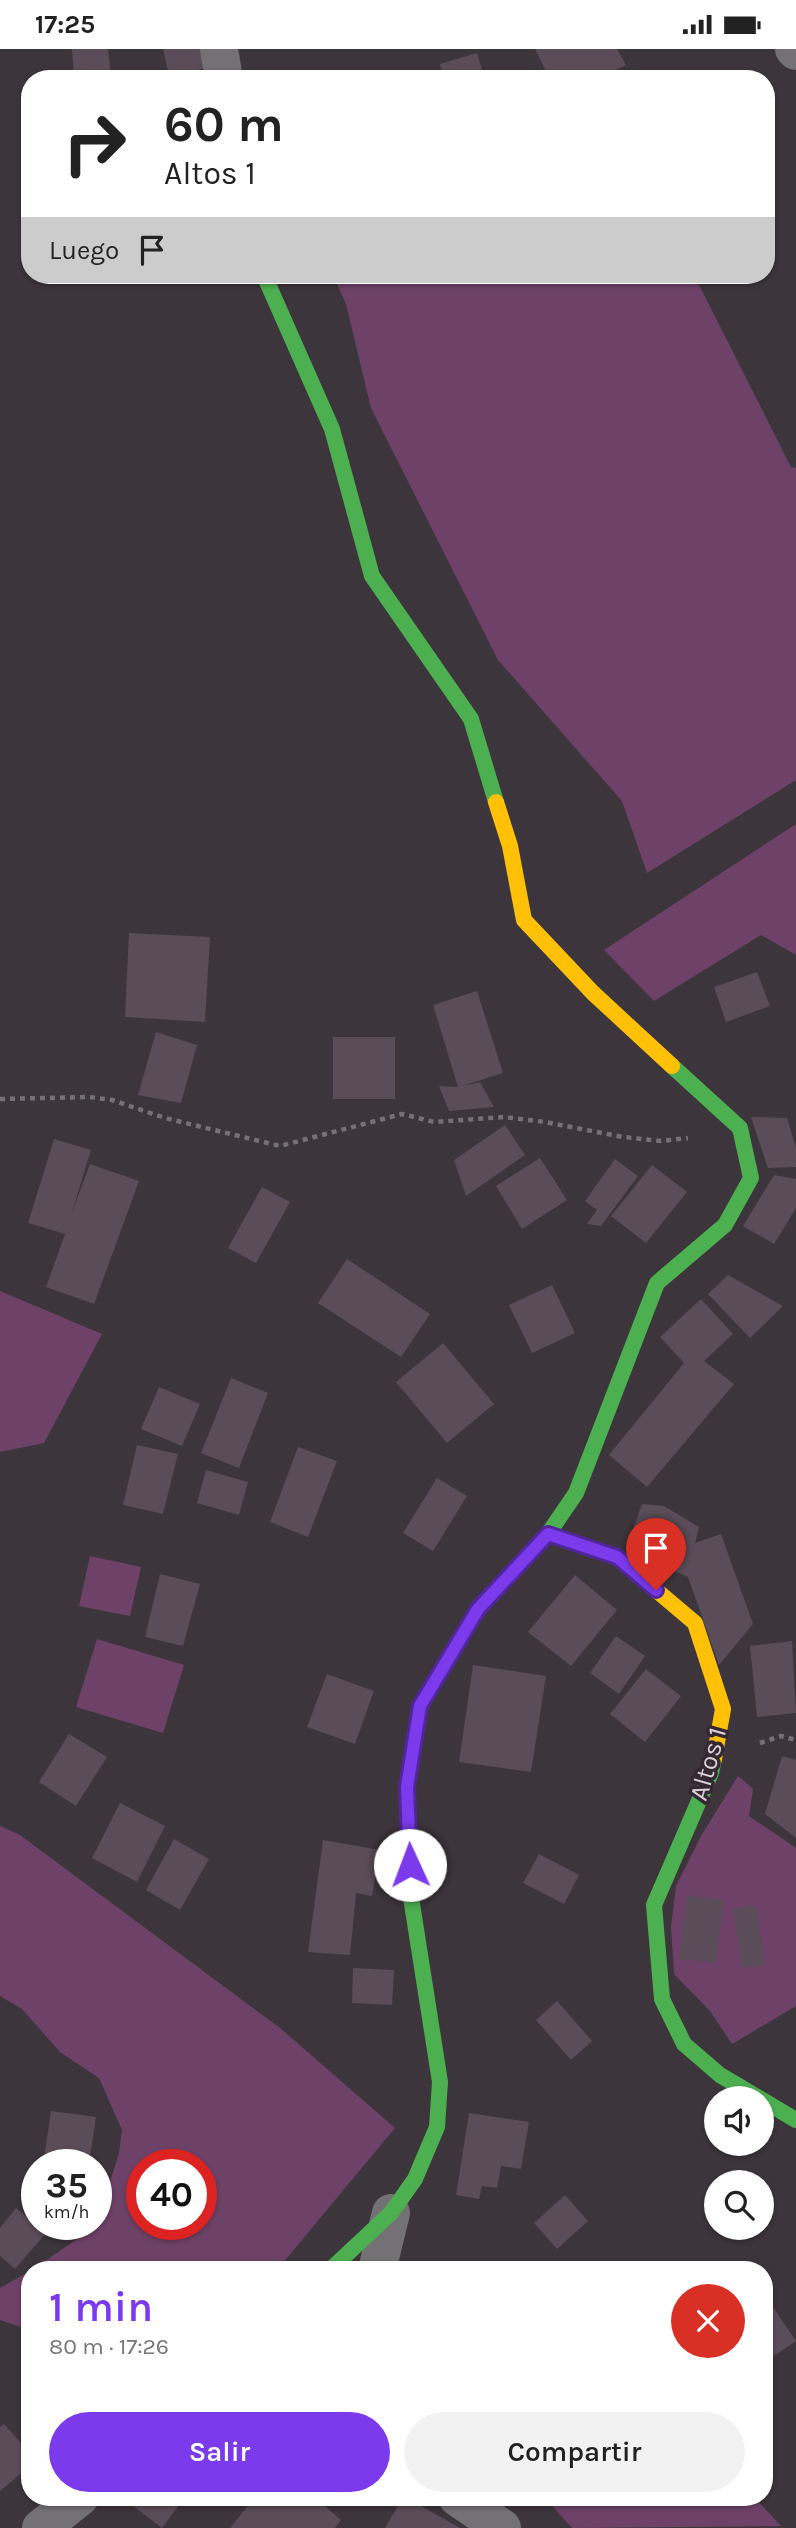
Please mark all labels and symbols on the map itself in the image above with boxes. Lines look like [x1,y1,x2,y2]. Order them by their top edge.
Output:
pin [626,1518,686,1590]
street label: Altos 1 [683,1724,733,1804]
position arrow [373,1828,447,1902]
speed limit sign: 40 [126,2149,217,2240]

